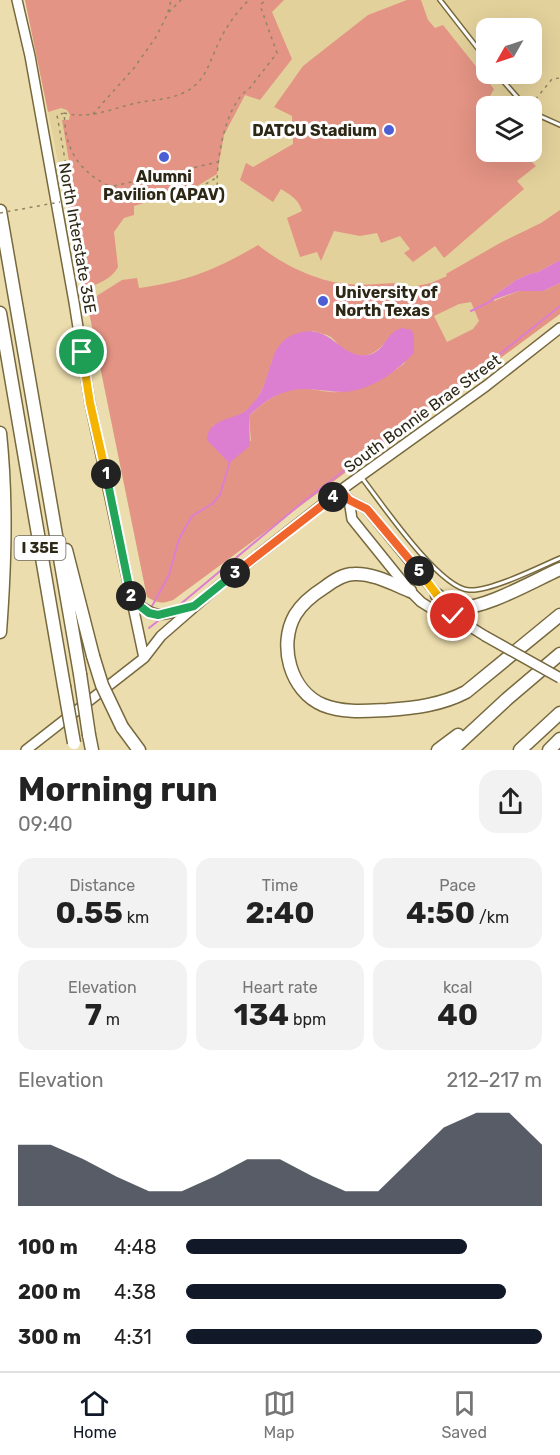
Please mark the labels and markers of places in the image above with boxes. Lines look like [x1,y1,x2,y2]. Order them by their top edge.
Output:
place label: DATCU Stadium [252,121,377,140]
marker: DATCU Stadium [382,123,396,137]
marker: Alumni Pavilion (APAV) [157,150,171,164]
place label: Alumni Pavilion (APAV) [103,167,225,204]
place label: University of North Texas [335,283,439,320]
marker: University of North Texas [316,294,330,308]
pin [56,326,107,377]
pin: 1 [91,459,121,489]
pin: 4 [318,482,348,512]
pin: 5 [404,556,434,586]
pin: 3 [220,558,250,588]
pin: 2 [116,581,146,611]
pin [427,590,478,641]

